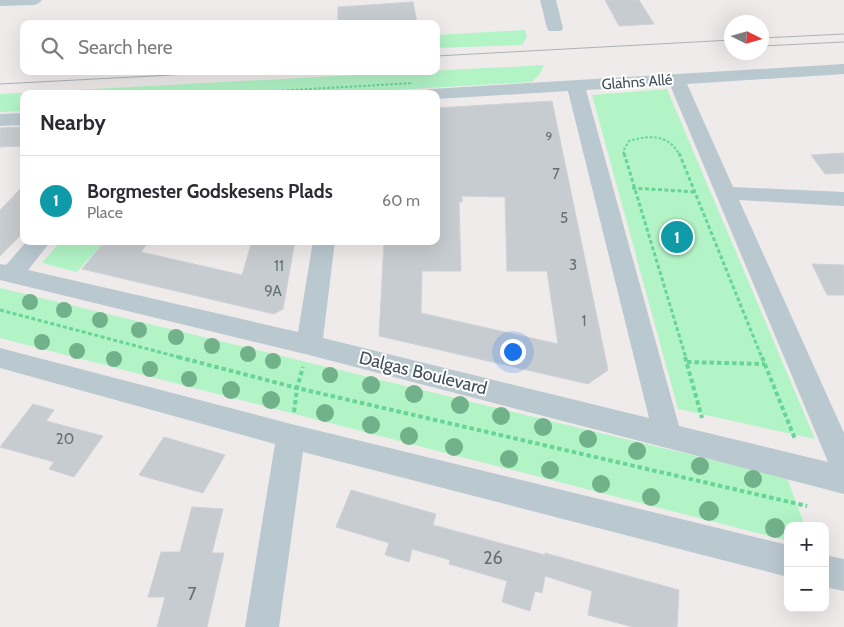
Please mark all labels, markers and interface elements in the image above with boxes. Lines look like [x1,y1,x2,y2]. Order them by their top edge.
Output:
north arrow [724,15,769,60]
search box [20,20,440,75]
icon: search [38,34,66,62]
text: Search here [78,36,172,59]
street label: Glahns Allé [601,71,673,93]
text: Nearby [40,110,106,135]
house number: 9 [546,128,553,143]
house number: 7 [552,165,560,183]
text: Borgmester Godskesens Plads [87,180,333,203]
text: 1 [53,191,59,210]
text: 60 m [382,191,420,210]
text: Place [87,203,123,222]
house number: 5 [560,209,568,227]
pin: 1 [661,218,693,256]
house number: 3 [569,256,577,274]
house number: 11 [274,257,284,275]
house number: 9A [264,282,282,300]
house number: 1 [582,312,586,330]
your location [500,339,526,365]
street label: Dalgas Boulevard [357,346,489,400]
house number: 20 [56,430,74,448]
map controls [784,522,829,612]
button: + [784,522,829,567]
house number: 26 [483,547,503,569]
button: − [784,567,829,612]
house number: 7 [187,583,197,605]

